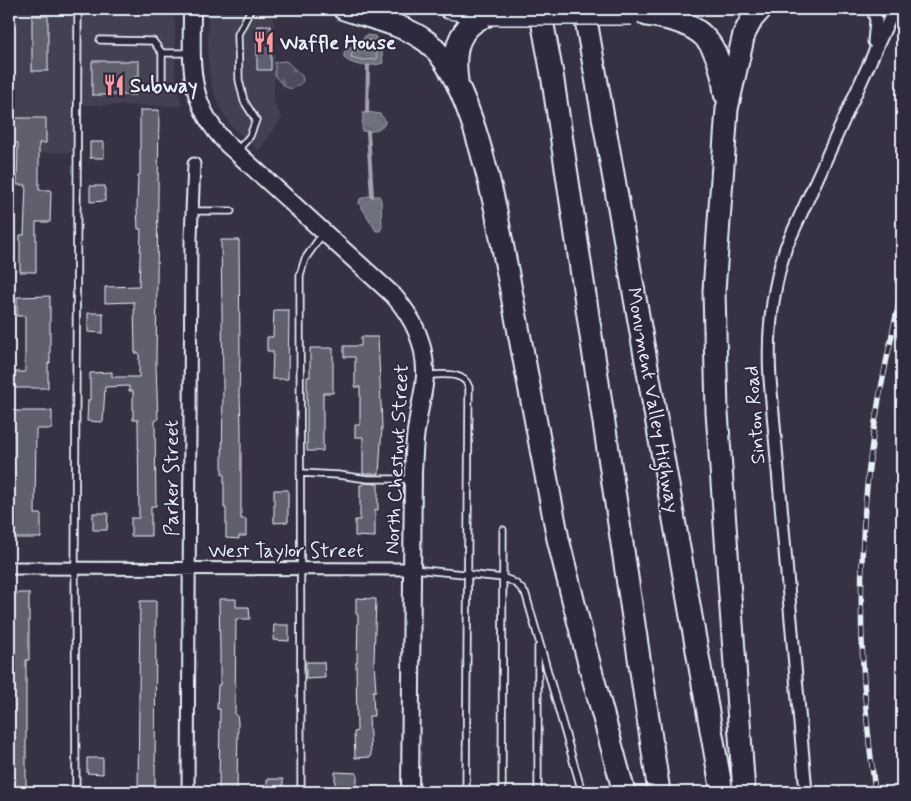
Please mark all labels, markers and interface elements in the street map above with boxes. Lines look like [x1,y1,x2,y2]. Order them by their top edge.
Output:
restaurant icon: Waffle House [251,29,277,55]
place label: Waffle House [279,30,396,57]
restaurant icon: Subway [101,72,127,98]
place label: Subway [130,73,197,100]
street label: Monument Valley Highway [617,285,686,515]
street label: North Chestnut Street [379,363,416,555]
street label: Sinton Road [739,365,772,465]
street label: Parker Street [159,420,186,536]
street label: West Taylor Street [208,538,364,565]

